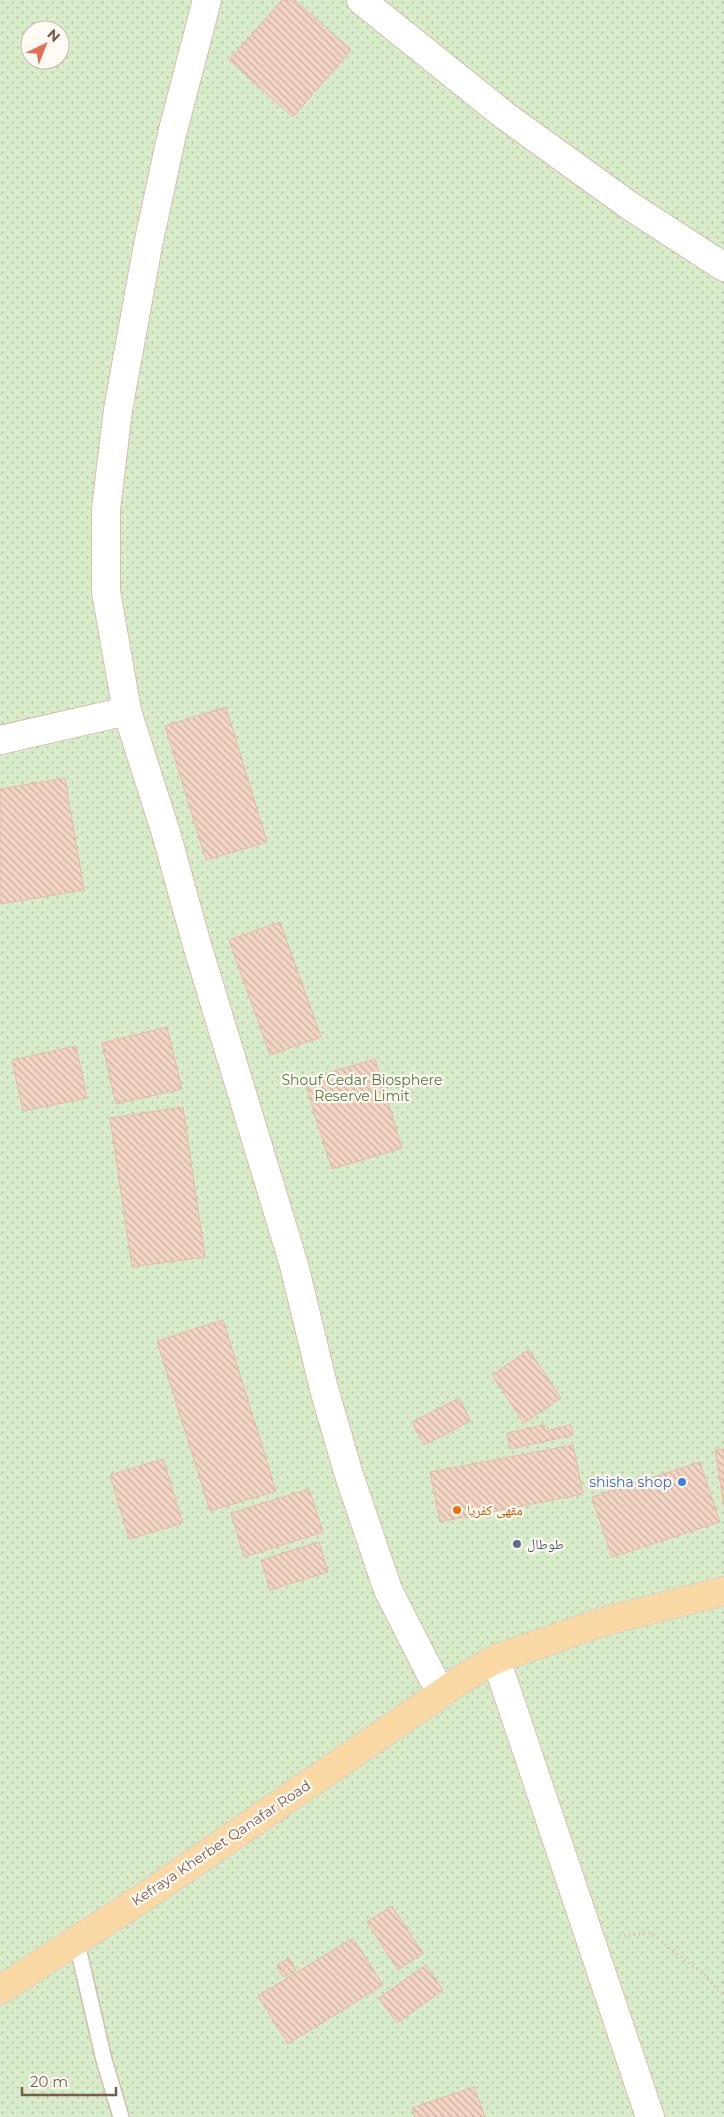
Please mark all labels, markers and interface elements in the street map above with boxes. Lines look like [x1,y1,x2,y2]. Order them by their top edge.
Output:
north arrow [20,20,70,70]
text: N [44,25,64,46]
park label: Shouf Cedar Biosphere Reserve Limit [281,1071,443,1105]
place label: shisha shop [589,1473,672,1491]
marker: shisha shop [676,1476,688,1488]
place label: مقهى كفريا [467,1501,523,1519]
marker: مقهى كفريا [451,1504,463,1516]
place label: طوطال [527,1535,564,1553]
marker: طوطال [511,1538,523,1550]
street label: Kefraya Kherbet Qanafar Road [128,1776,314,1910]
scale bar [22,2064,116,2096]
text: 20 m [30,2072,68,2091]

